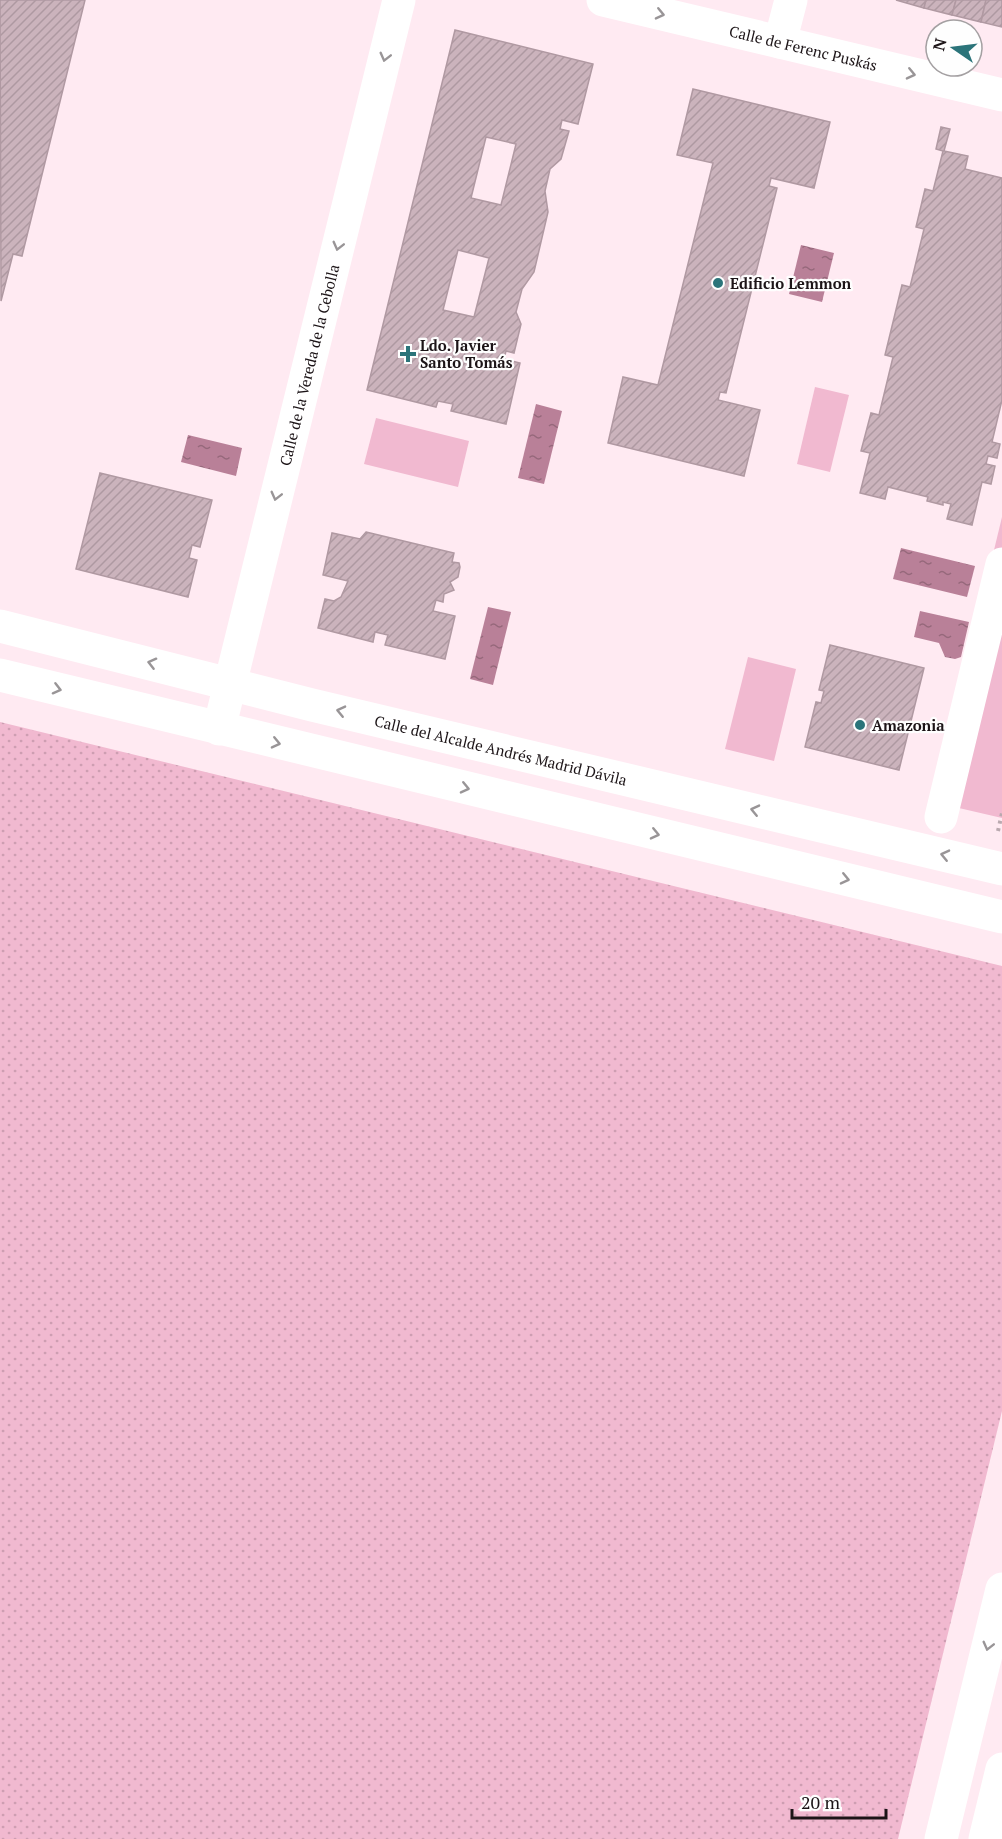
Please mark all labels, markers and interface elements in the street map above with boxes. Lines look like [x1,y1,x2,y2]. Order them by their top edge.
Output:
one-way arrow [655,6,665,19]
north arrow [924,18,984,78]
street label: Calle de Ferenc Puskás [727,20,879,75]
text: N [927,36,952,53]
one-way arrow [380,52,393,62]
one-way arrow [906,66,916,79]
one-way arrow [333,241,346,251]
street label: Calle de la Vereda de la Cebolla [274,262,343,468]
place label: Edificio Lemmon [730,273,852,293]
marker: Edificio Lemmon [711,276,725,290]
place label: Ldo. Javier Santo Tomás [420,335,513,372]
marker: Ldo. Javier Santo Tomás [401,347,415,361]
one-way arrow [271,491,284,501]
one-way arrow [147,658,157,671]
one-way arrow [52,682,62,695]
one-way arrow [336,706,346,719]
street label: Calle del Alcalde Andrés Madrid Dávila [373,710,630,790]
place label: Amazonia [872,715,945,735]
marker: Amazonia [853,718,867,732]
one-way arrow [270,736,280,749]
one-way arrow [460,781,470,794]
one-way arrow [751,804,761,817]
one-way arrow [650,826,660,839]
one-way arrow [940,850,950,863]
one-way arrow [839,872,849,885]
one-way arrow [983,1641,996,1651]
scale bar [792,1782,886,1820]
text: 20 m [801,1790,841,1814]

